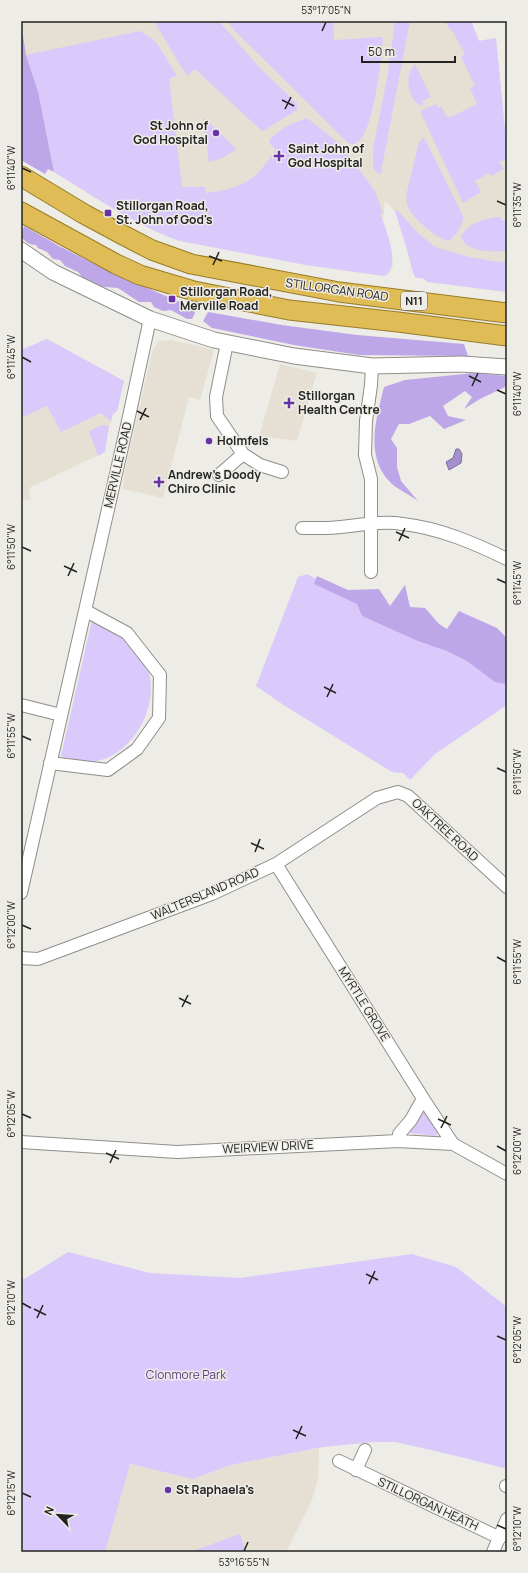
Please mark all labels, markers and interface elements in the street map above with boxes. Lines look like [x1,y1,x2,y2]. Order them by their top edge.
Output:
text: 53°17'05"N [301,3,351,17]
scale bar [362,38,455,64]
text: 50 m [368,43,395,60]
place label: St John of God Hospital [133,117,208,148]
marker: St John of God Hospital [211,128,221,138]
place label: Saint John of God Hospital [288,140,365,171]
text: 6°11'40"W [4,145,18,190]
marker: Saint John of God Hospital [273,150,285,162]
text: 6°11'35"W [510,182,524,228]
place label: Stillorgan Road, St. John of God's [116,197,213,228]
marker: Stillorgan Road, St. John of God's [103,208,113,218]
street label: STILLORGAN ROAD [285,274,390,305]
place label: Stillorgan Road, Merville Road [180,283,273,314]
road number: N11 [401,292,427,310]
marker: Stillorgan Road, Merville Road [167,294,177,304]
text: 6°11'45"W [4,334,18,379]
text: 6°11'40"W [510,371,524,416]
place label: Stillorgan Health Centre [298,387,380,418]
marker: Stillorgan Health Centre [283,397,295,409]
street label: MERVILLE ROAD [99,420,136,510]
place label: Holmfels [217,432,269,449]
marker: Holmfels [204,436,214,446]
place label: Andrew's Doody Chiro Clinic [168,466,261,497]
marker: Andrew's Doody Chiro Clinic [153,476,165,488]
text: 6°11'50"W [4,523,18,570]
text: 6°11'45"W [510,560,524,605]
text: 6°11'55"W [4,713,18,759]
text: 6°11'50"W [510,748,524,795]
street label: OAKTREE ROAD [408,794,482,865]
street label: WALTERSLAND ROAD [148,863,261,924]
text: 6°12'00"W [4,900,18,949]
text: 6°11'55"W [510,939,524,985]
street label: MYRTLE GROVE [335,963,394,1045]
text: 6°12'05"W [4,1090,18,1138]
text: 6°12'00"W [510,1126,524,1175]
street label: WEIRVIEW DRIVE [222,1136,314,1157]
text: 6°12'10"W [4,1279,18,1326]
text: 6°12'05"W [510,1316,524,1364]
park label: Clonmore Park [146,1366,227,1383]
text: 6°12'15"W [4,1470,18,1516]
street label: STILLORGAN HEATH [375,1473,481,1534]
place label: St Raphaela's [176,1481,255,1498]
marker: St Raphaela's [163,1485,173,1495]
north arrow [38,1495,78,1535]
text: N [40,1504,57,1517]
text: 6°12'10"W [510,1505,524,1552]
text: 53°16'55"N [219,1555,269,1569]

